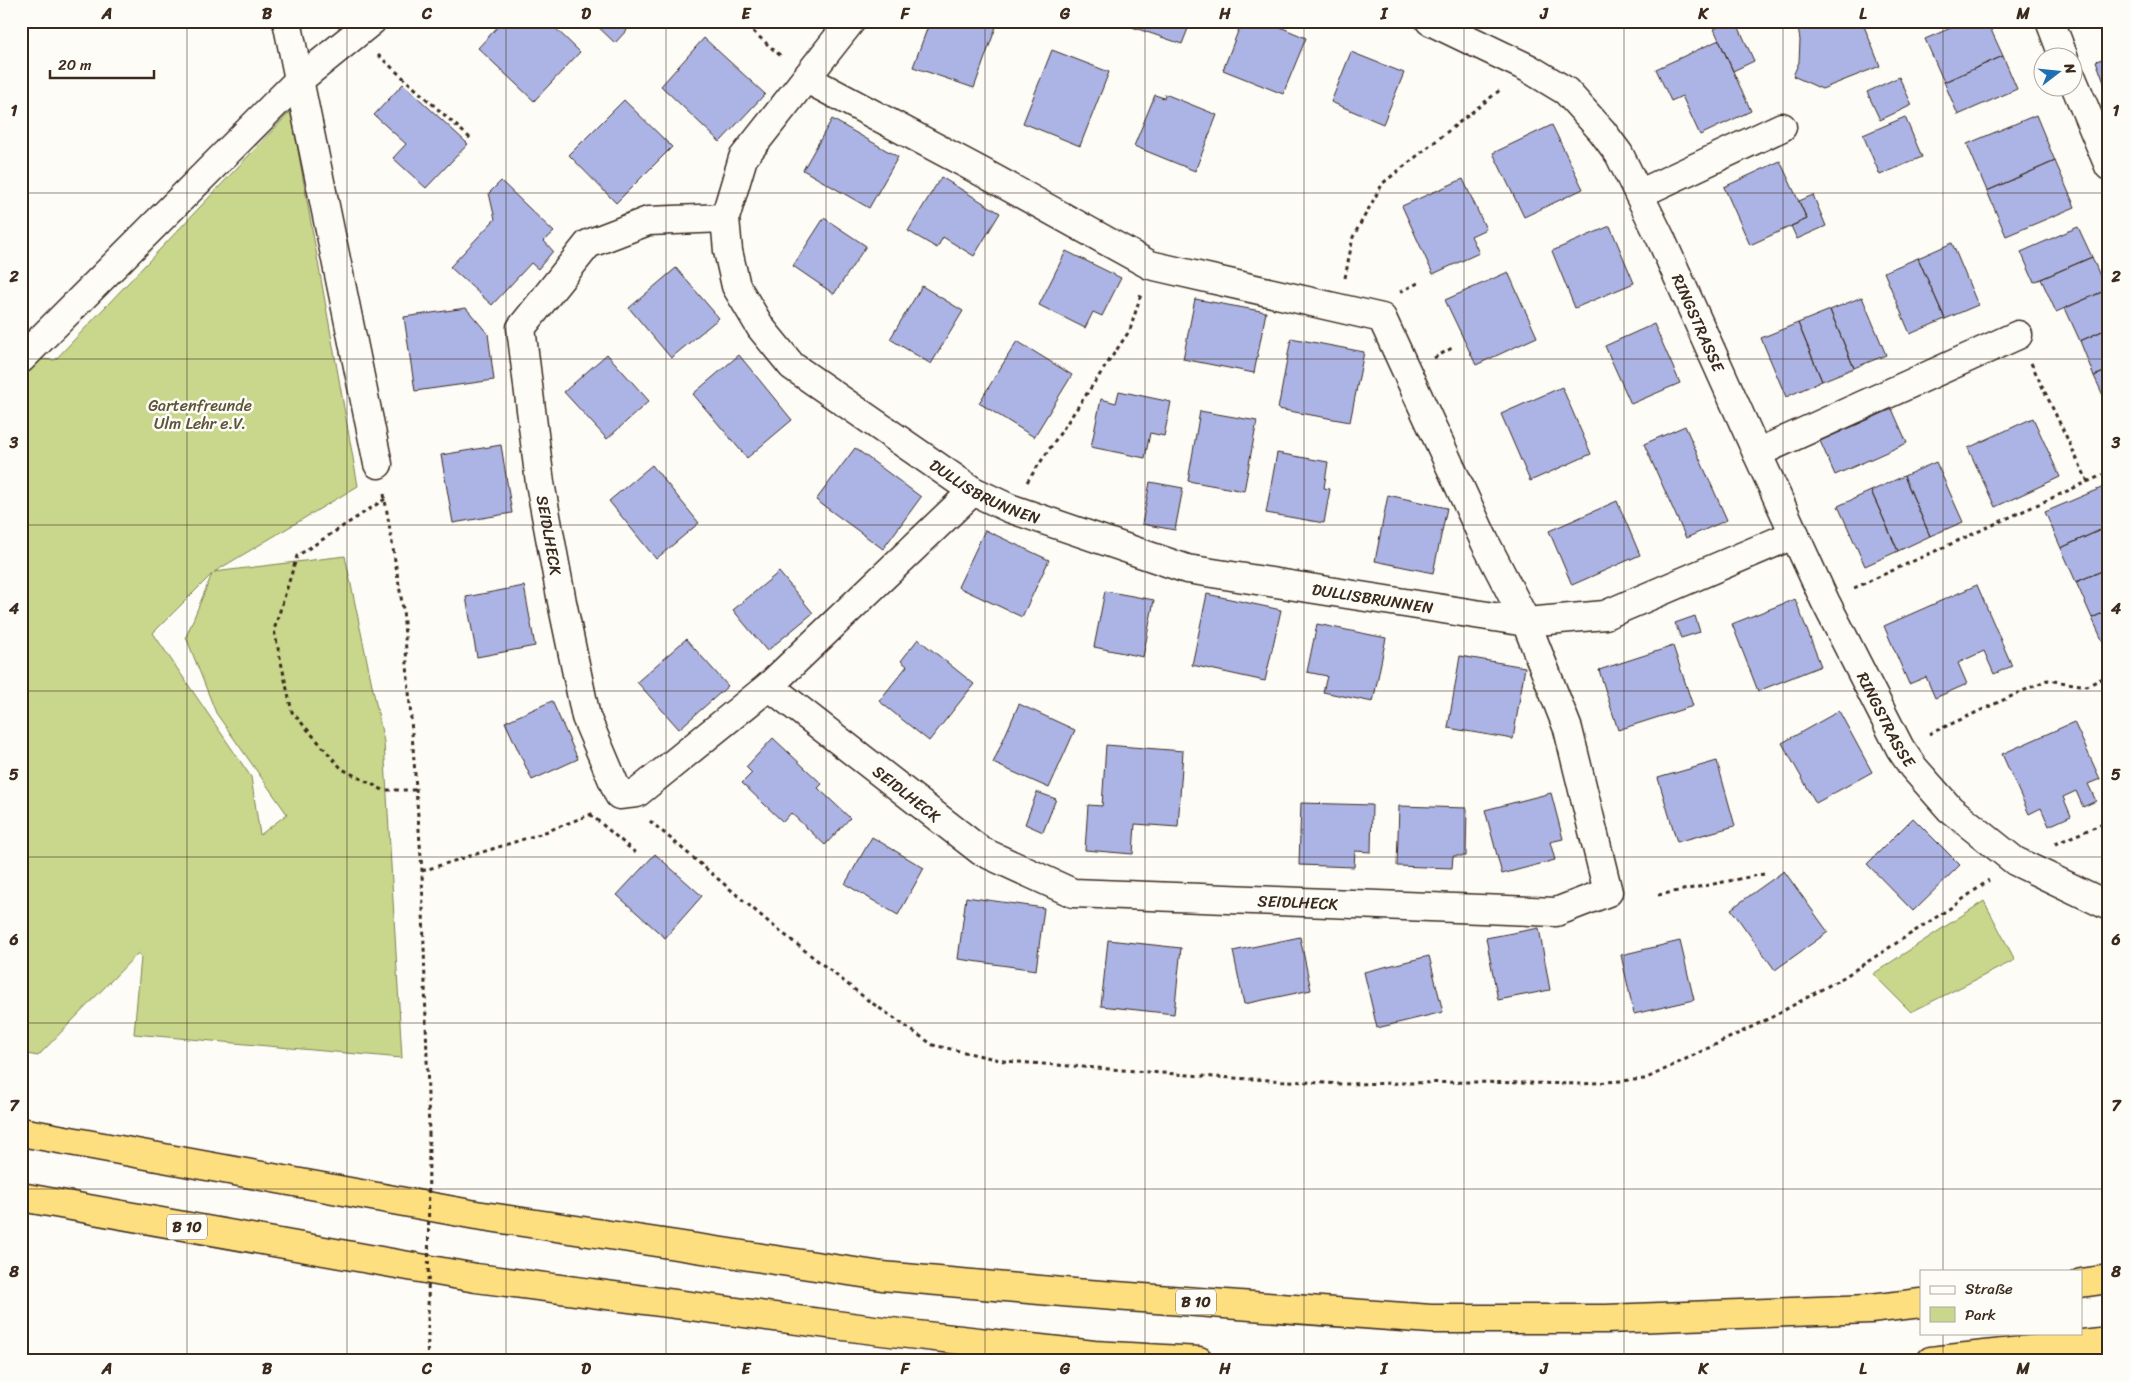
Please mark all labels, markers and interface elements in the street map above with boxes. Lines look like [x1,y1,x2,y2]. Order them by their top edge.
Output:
text: A [101,0,112,28]
text: B [262,0,273,28]
text: C [421,0,433,28]
text: D [581,0,591,28]
text: E [742,0,752,28]
text: F [900,0,911,28]
text: G [1059,0,1071,28]
text: H [1218,0,1231,28]
text: I [1380,0,1389,28]
text: J [1539,0,1549,28]
text: K [1697,0,1709,28]
text: L [1859,0,1867,28]
text: M [2015,0,2030,28]
scale bar [50,48,154,80]
north arrow [2032,48,2082,98]
text: 20 m [58,52,92,78]
text: N [2056,59,2083,77]
text: 1 [11,96,18,125]
text: 1 [2113,96,2120,125]
text: 2 [8,262,19,291]
text: 2 [2110,262,2121,291]
street label: RINGSTRASSE [1663,269,1733,378]
park label: Gartenfreunde Ulm Lehr e.V. [148,391,252,438]
text: 3 [9,428,19,457]
text: 3 [2111,428,2121,457]
street label: DULLISBRUNNEN [923,451,1044,533]
street label: SEIDLHECK [528,493,571,578]
street label: DULLISBRUNNEN [1310,575,1435,622]
text: 4 [8,594,19,623]
text: 4 [2110,594,2121,623]
street label: RINGSTRASSE [1848,667,1924,774]
street label: SEIDLHECK [866,758,948,830]
text: 5 [9,760,19,789]
text: 5 [2111,760,2121,789]
street label: SEIDLHECK [1257,886,1339,918]
text: 6 [8,925,19,954]
text: 6 [2110,925,2121,954]
text: 7 [9,1091,20,1120]
text: 7 [2111,1091,2122,1120]
road number: B 10 [167,1214,207,1240]
text: 8 [8,1257,19,1286]
text: 8 [2110,1257,2121,1286]
legend [1920,1270,2082,1334]
text: Straße [1965,1276,2013,1302]
road number: B 10 [1176,1290,1216,1314]
text: Park [1965,1302,1996,1328]
text: A [101,1354,112,1382]
text: B [262,1354,273,1382]
text: C [421,1354,433,1382]
text: D [581,1354,591,1382]
text: E [742,1354,752,1382]
text: F [900,1354,911,1382]
text: G [1059,1354,1071,1382]
text: H [1218,1354,1231,1382]
text: I [1380,1354,1389,1382]
text: J [1539,1354,1549,1382]
text: K [1697,1354,1709,1382]
text: L [1859,1354,1867,1382]
text: M [2015,1354,2030,1382]

